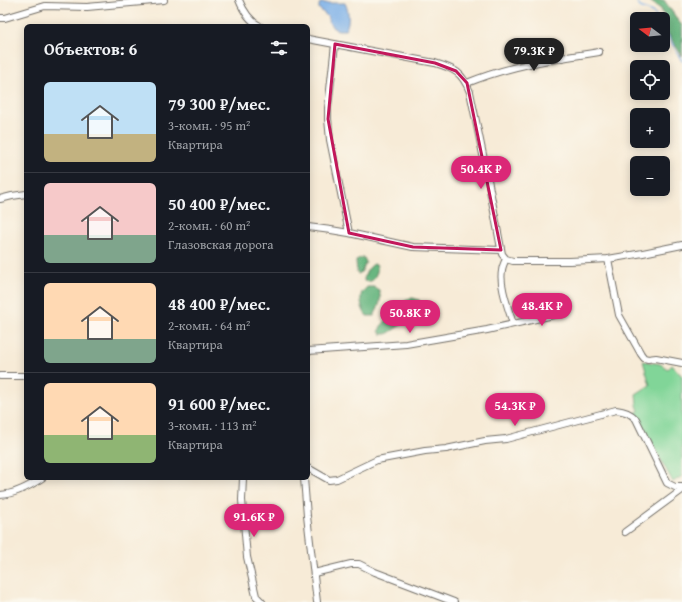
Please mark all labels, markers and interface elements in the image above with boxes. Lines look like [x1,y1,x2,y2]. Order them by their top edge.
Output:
north arrow [630,12,670,52]
map controls [630,12,670,196]
text: Объектов: 6 [44,36,137,61]
icon: filters [268,37,290,59]
pin: 79.3K ₽ [497,38,571,72]
text: 79.3K ₽ [513,41,555,60]
button: locate [630,60,670,100]
text: 79 300 ₽/мес. [168,91,270,116]
icon: home [76,98,124,146]
button: + [630,108,670,148]
text: 3-комн. · 95 m² [168,116,250,135]
text: Квартира [168,135,223,154]
pin: 50.4K ₽ [444,156,518,190]
button: − [630,156,670,196]
text: 50.4K ₽ [460,159,502,178]
text: 50 400 ₽/мес. [168,191,270,216]
icon: home [76,199,124,247]
text: 2-комн. · 60 m² [168,216,250,235]
text: Глазовская дорога [168,235,274,254]
text: 48 400 ₽/мес. [168,291,270,316]
pin: 48.4K ₽ [505,293,579,327]
text: 48.4K ₽ [521,296,563,315]
icon: home [76,299,124,347]
pin: 50.8K ₽ [373,300,447,334]
text: 50.8K ₽ [389,303,431,322]
text: 2-комн. · 64 m² [168,316,250,335]
text: Квартира [168,335,223,354]
text: 91 600 ₽/мес. [168,391,270,416]
pin: 54.3K ₽ [478,393,552,427]
text: 54.3K ₽ [494,396,536,415]
icon: home [76,399,124,447]
text: 3-комн. · 113 m² [168,416,257,435]
text: Квартира [168,435,223,454]
pin: 91.6K ₽ [217,504,291,538]
text: 91.6K ₽ [233,507,275,526]

